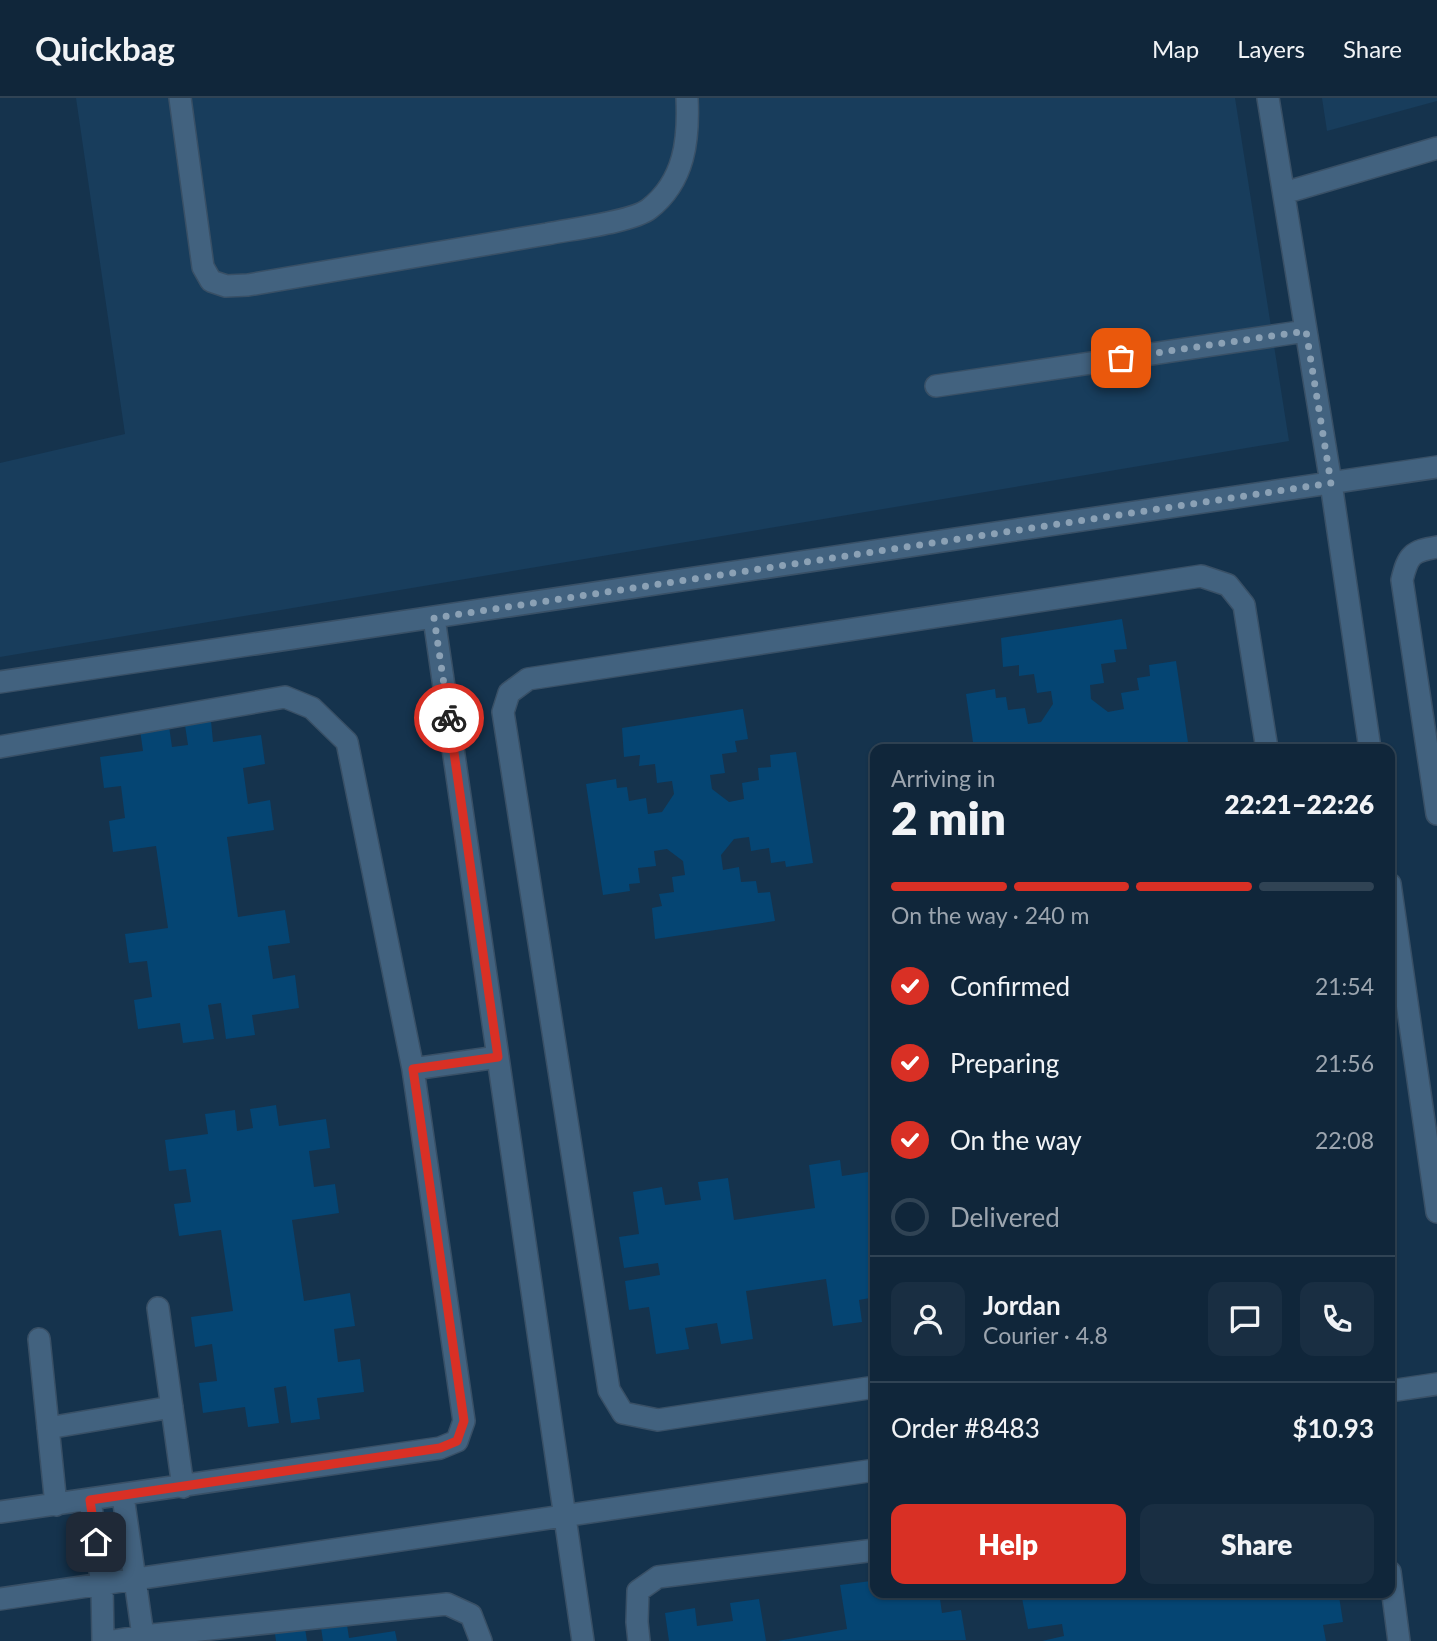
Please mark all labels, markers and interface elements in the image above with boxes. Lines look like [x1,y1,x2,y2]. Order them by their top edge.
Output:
text: Quickbag [35,28,175,68]
text: Map [1152,34,1199,63]
text: Layers [1237,34,1305,63]
text: Share [1343,34,1402,63]
pin [1091,328,1151,388]
icon: bag [1102,339,1140,377]
courier [414,683,484,753]
icon: bike [430,699,468,737]
text: Arriving in [891,764,995,792]
text: 22:21–22:26 [1224,788,1374,820]
text: 2 min [891,790,1006,845]
text: On the way · 240 m [891,901,1090,929]
icon: check [891,967,929,1005]
text: Confirmed [950,970,1070,1002]
text: 21:54 [1315,972,1374,1000]
icon: check [891,1044,929,1082]
text: Preparing [950,1047,1059,1079]
text: 21:56 [1315,1049,1374,1077]
icon: check [891,1121,929,1159]
text: On the way [950,1124,1082,1156]
text: 22:08 [1315,1126,1374,1154]
text: Delivered [950,1201,1060,1233]
button: person [891,1282,965,1356]
button: chat [1208,1282,1282,1356]
button: phone [1300,1282,1374,1356]
text: Jordan [983,1289,1061,1321]
text: Courier · 4.8 [983,1321,1108,1349]
text: Order #8483 [891,1412,1040,1444]
text: $10.93 [1292,1412,1374,1444]
button: Help [891,1504,1126,1584]
button: Share [1140,1504,1374,1584]
pin [66,1512,126,1572]
icon: home [77,1523,115,1561]

